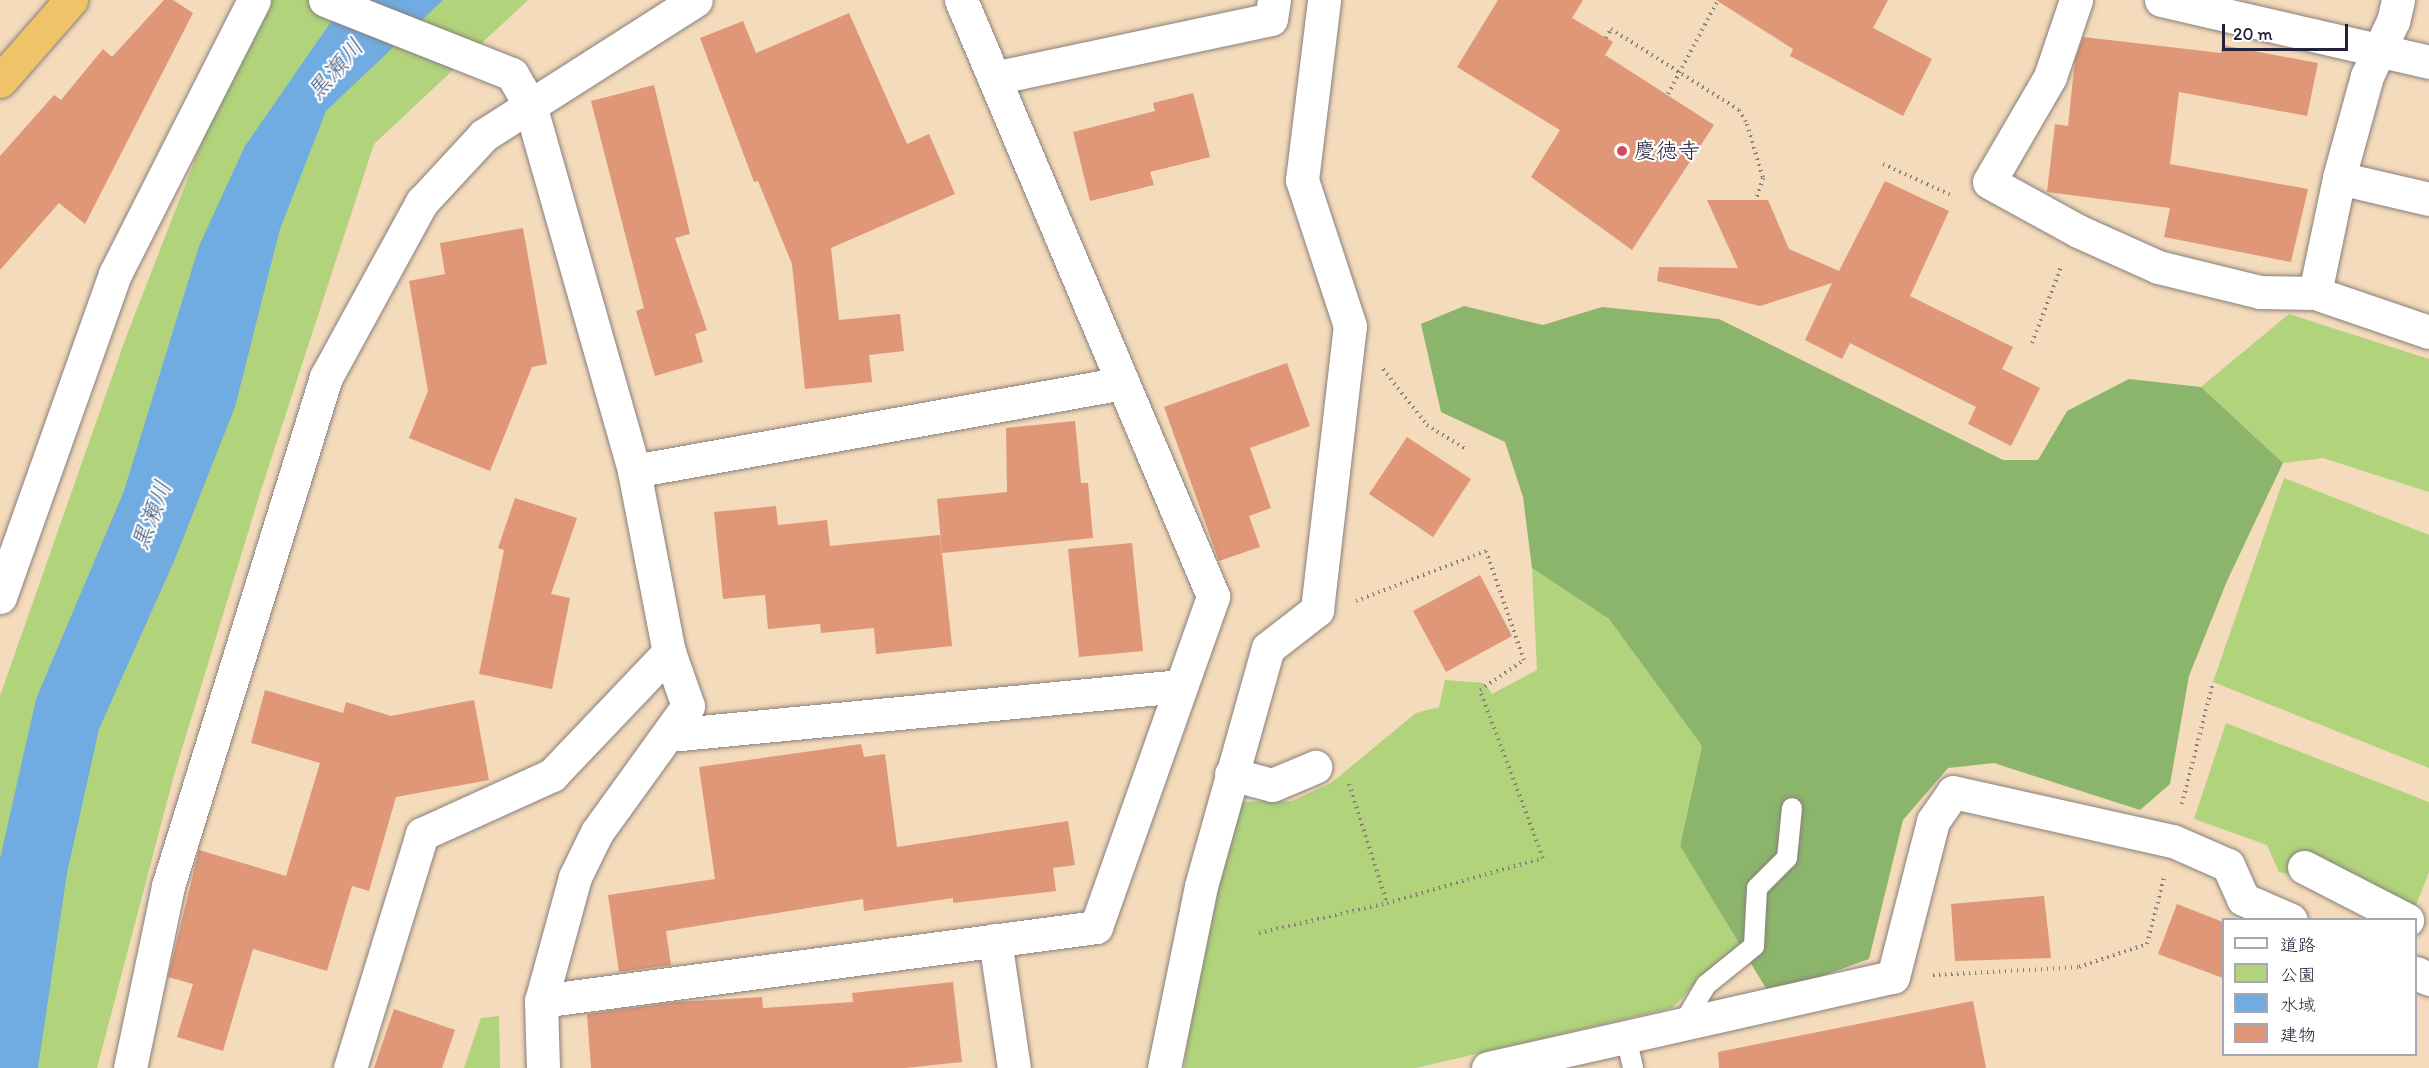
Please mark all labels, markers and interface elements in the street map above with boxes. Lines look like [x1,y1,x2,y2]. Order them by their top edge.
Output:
scale bar [2225,12,2351,50]
text: 20 m [2233,23,2273,45]
water label: 黒瀬川 [301,32,369,106]
place label: 慶徳寺 [1634,138,1700,164]
marker: 慶徳寺 [1615,144,1629,158]
water label: 黒瀬川 [125,476,177,554]
legend [2222,918,2417,1056]
text: 道路 [2280,934,2316,956]
text: 公園 [2280,964,2316,986]
text: 水域 [2280,994,2316,1016]
text: 建物 [2280,1024,2316,1046]

